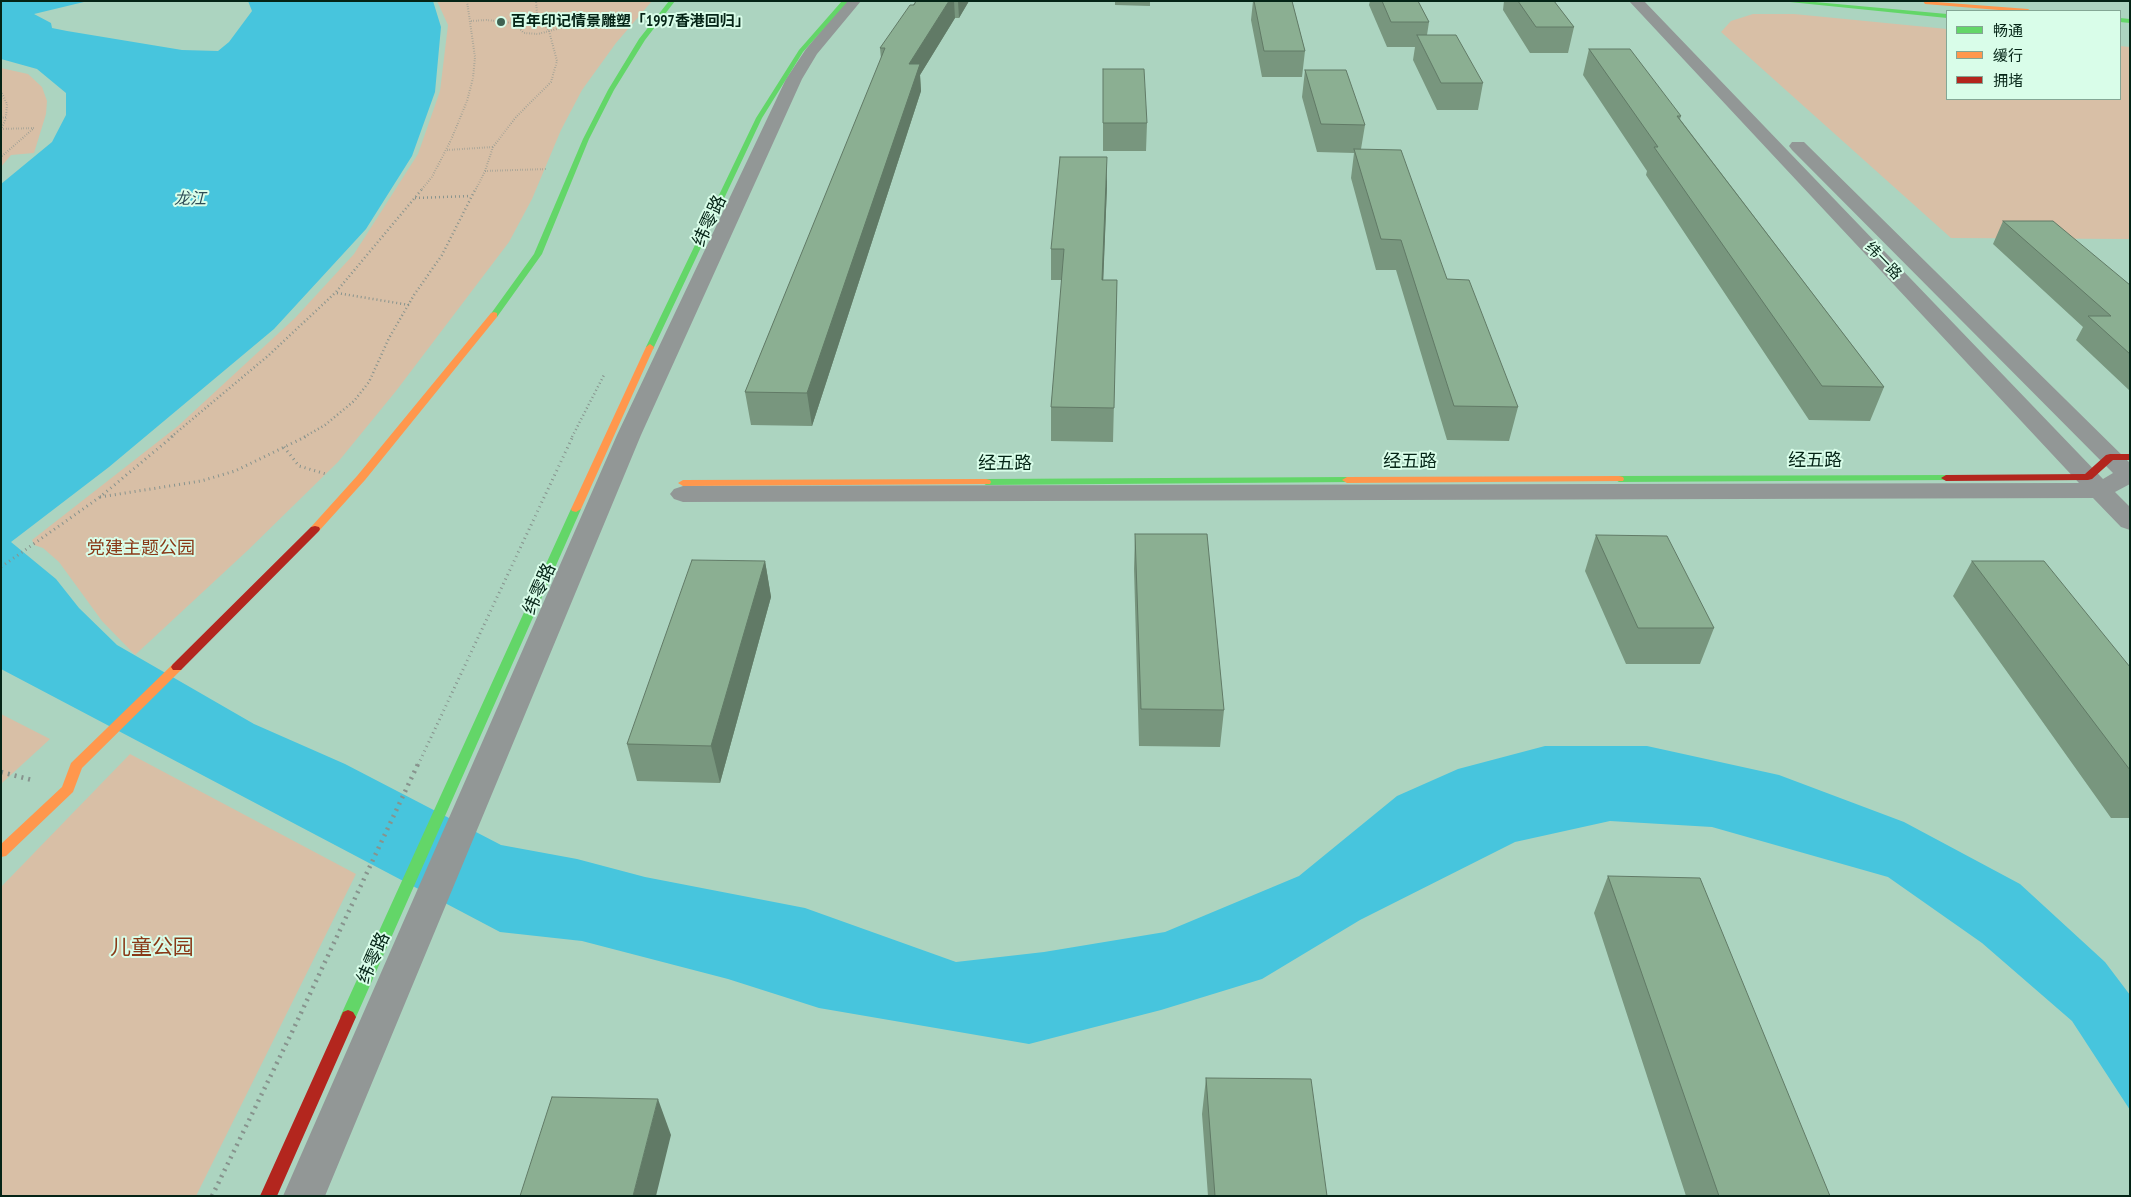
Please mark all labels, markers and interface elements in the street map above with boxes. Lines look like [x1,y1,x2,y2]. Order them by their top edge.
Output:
legend [1946,10,2121,100]
place label: 百年印记情景雕塑「1997香港回归」 [511,13,750,31]
marker: 百年印记情景雕塑「1997香港回归」 [495,16,507,28]
text: 畅通 [1993,21,2023,40]
text: 缓行 [1993,46,2023,65]
text: 拥堵 [1993,71,2023,90]
water label: 龙江 [174,189,206,209]
street label: 纬零路 [689,192,731,250]
street label: 纬一路 [1861,239,1905,283]
street label: 经五路 [1788,450,1842,472]
street label: 经五路 [1383,451,1437,473]
street label: 经五路 [978,453,1032,475]
park label: 党建主题公园 [87,538,195,560]
street label: 纬零路 [519,560,561,618]
street label: 纬零路 [353,929,395,987]
park label: 儿童公园 [110,935,194,961]

